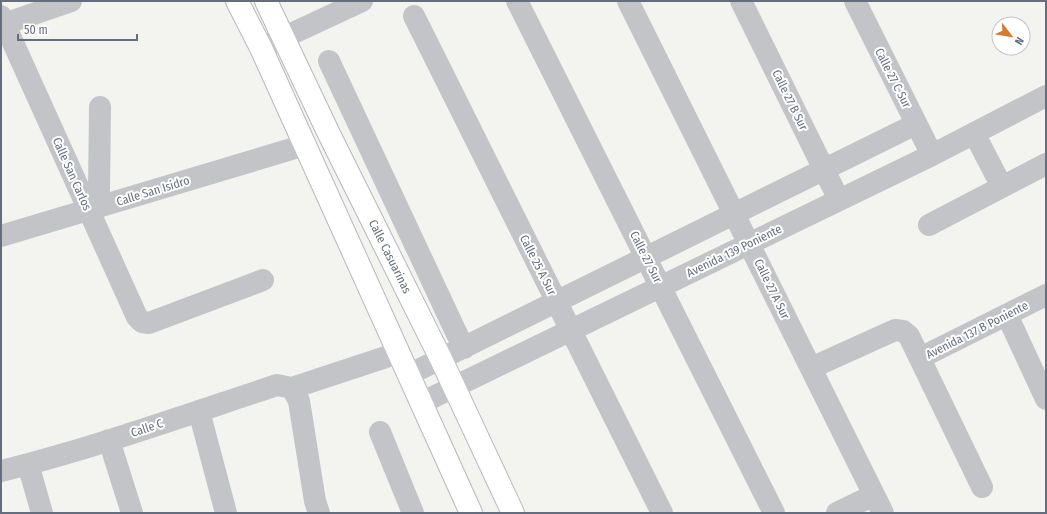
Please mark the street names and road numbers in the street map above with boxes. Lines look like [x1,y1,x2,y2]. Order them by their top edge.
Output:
street label: Calle 27 C Sur [872,46,914,111]
street label: Calle 27 B Sur [769,68,811,133]
street label: Calle San Carlos [50,135,94,213]
street label: Calle San Isidro [115,173,191,209]
street label: Calle Casuarinas [366,217,414,296]
street label: Avenida 139 Poniente [684,222,784,280]
street label: Calle 27 Sur [627,229,665,286]
street label: Calle 25 A Sur [517,232,560,298]
street label: Calle 27 A Sur [751,257,793,322]
street label: Avenida 137 B Poniente [924,298,1030,362]
street label: Calle C [129,416,165,440]

